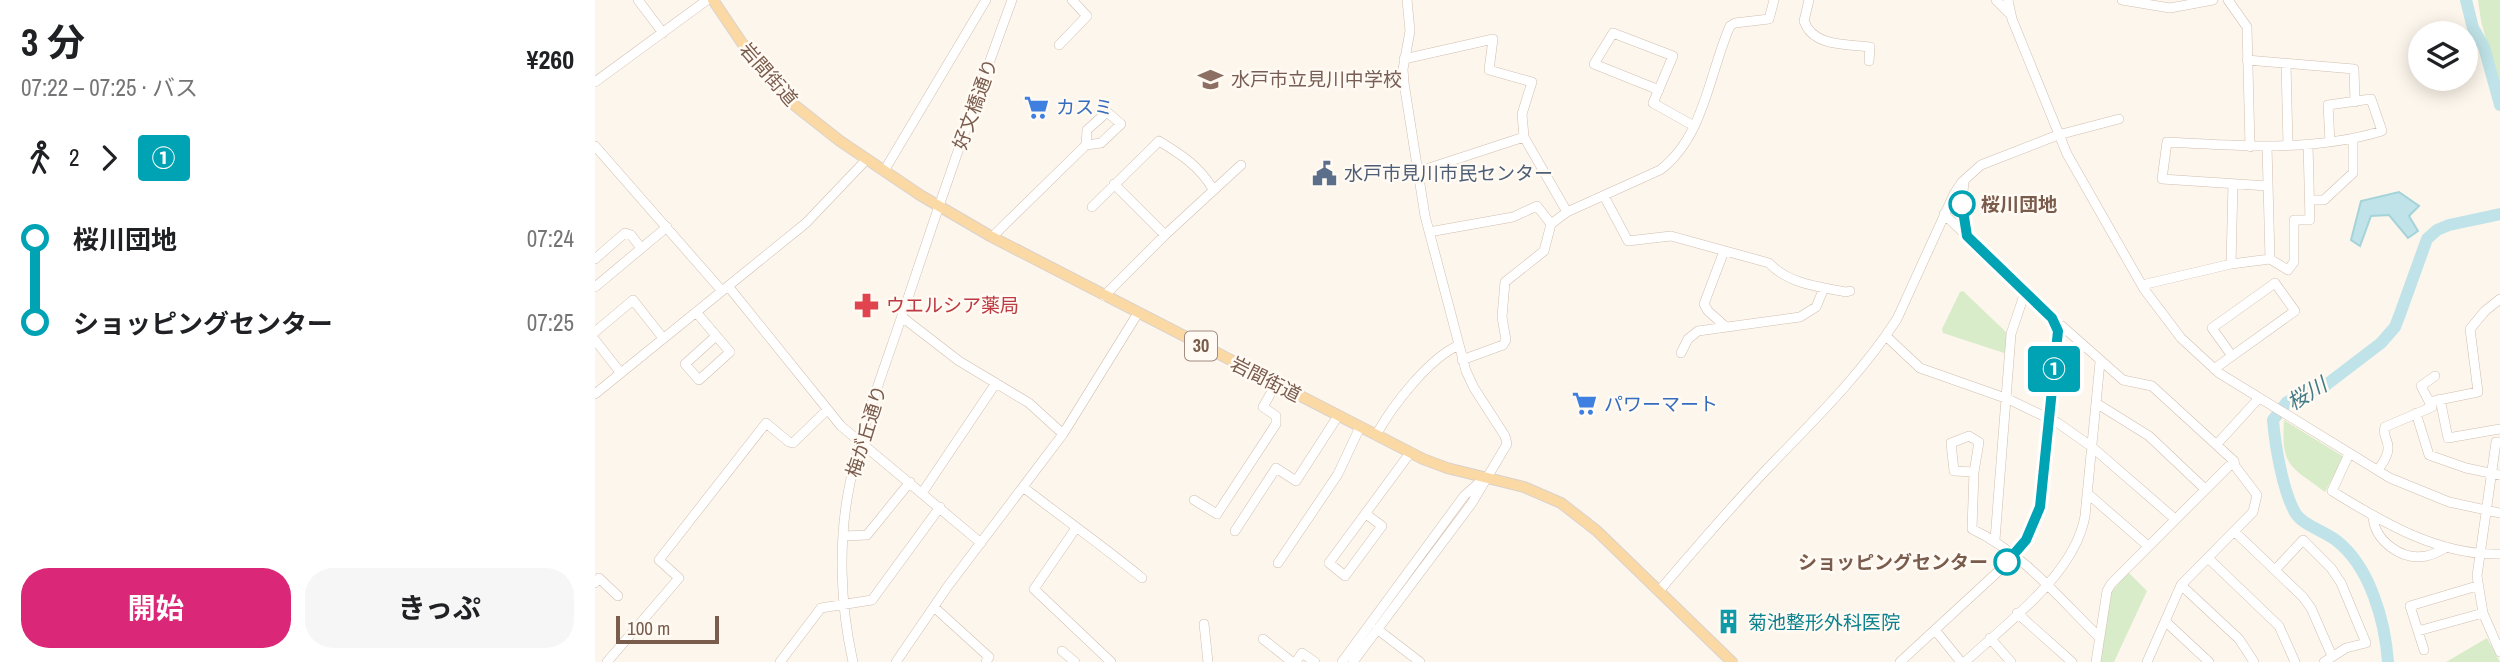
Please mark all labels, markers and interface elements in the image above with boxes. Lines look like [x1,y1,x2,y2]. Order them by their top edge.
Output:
text: 3 分 [21,17,85,68]
map controls [2408,21,2478,91]
button: layers [2408,21,2478,91]
street label: 岩間街道 [734,37,804,111]
text: ¥260 [527,42,574,77]
street label: 好文橋通り [947,55,1003,153]
school or university icon: 水戸市立見川中学校 [1197,65,1225,93]
place label: 水戸市立見川中学校 [1231,66,1402,92]
text: 07:22 – 07:25 · バス [21,72,198,103]
supermarket icon: カスミ [1022,93,1050,121]
place label: カスミ [1056,94,1113,120]
icon: walk [21,139,59,177]
icon: forward [90,139,128,177]
text: 2 [69,142,80,173]
text: ① [152,142,176,174]
public building icon: 水戸市見川市民センター [1310,159,1338,187]
place label: 水戸市見川市民センター [1344,160,1553,186]
marker: 桜川団地 [1949,191,1975,217]
place label: 桜川団地 [1981,191,2057,217]
text: 桜川団地 [73,222,177,257]
text: 07:24 [527,223,574,254]
pharmacy icon: ウエルシア薬局 [852,291,880,319]
place label: ウエルシア薬局 [886,292,1019,318]
text: ショッピングセンター [73,306,333,341]
text: 07:25 [527,307,574,338]
road number: 30 [1185,332,1217,360]
line badge: ① [2031,346,2077,392]
street label: 岩間街道 [1226,350,1306,408]
text: ① [2042,353,2066,385]
water label: 桜川 [2281,369,2334,417]
street label: 梅が丘通り [840,382,892,480]
supermarket icon: パワーマート [1570,390,1598,418]
place label: パワーマート [1604,391,1718,417]
place label: ショッピングセンター [1798,549,1988,575]
marker: ショッピングセンター [1994,549,2020,575]
button: 開始 [21,568,291,648]
button: きっぷ [305,568,574,648]
building icon: 菊池整形外科医院 [1714,608,1742,636]
place label: 菊池整形外科医院 [1748,609,1900,635]
scale bar [616,613,719,645]
text: 100 m [627,615,670,641]

